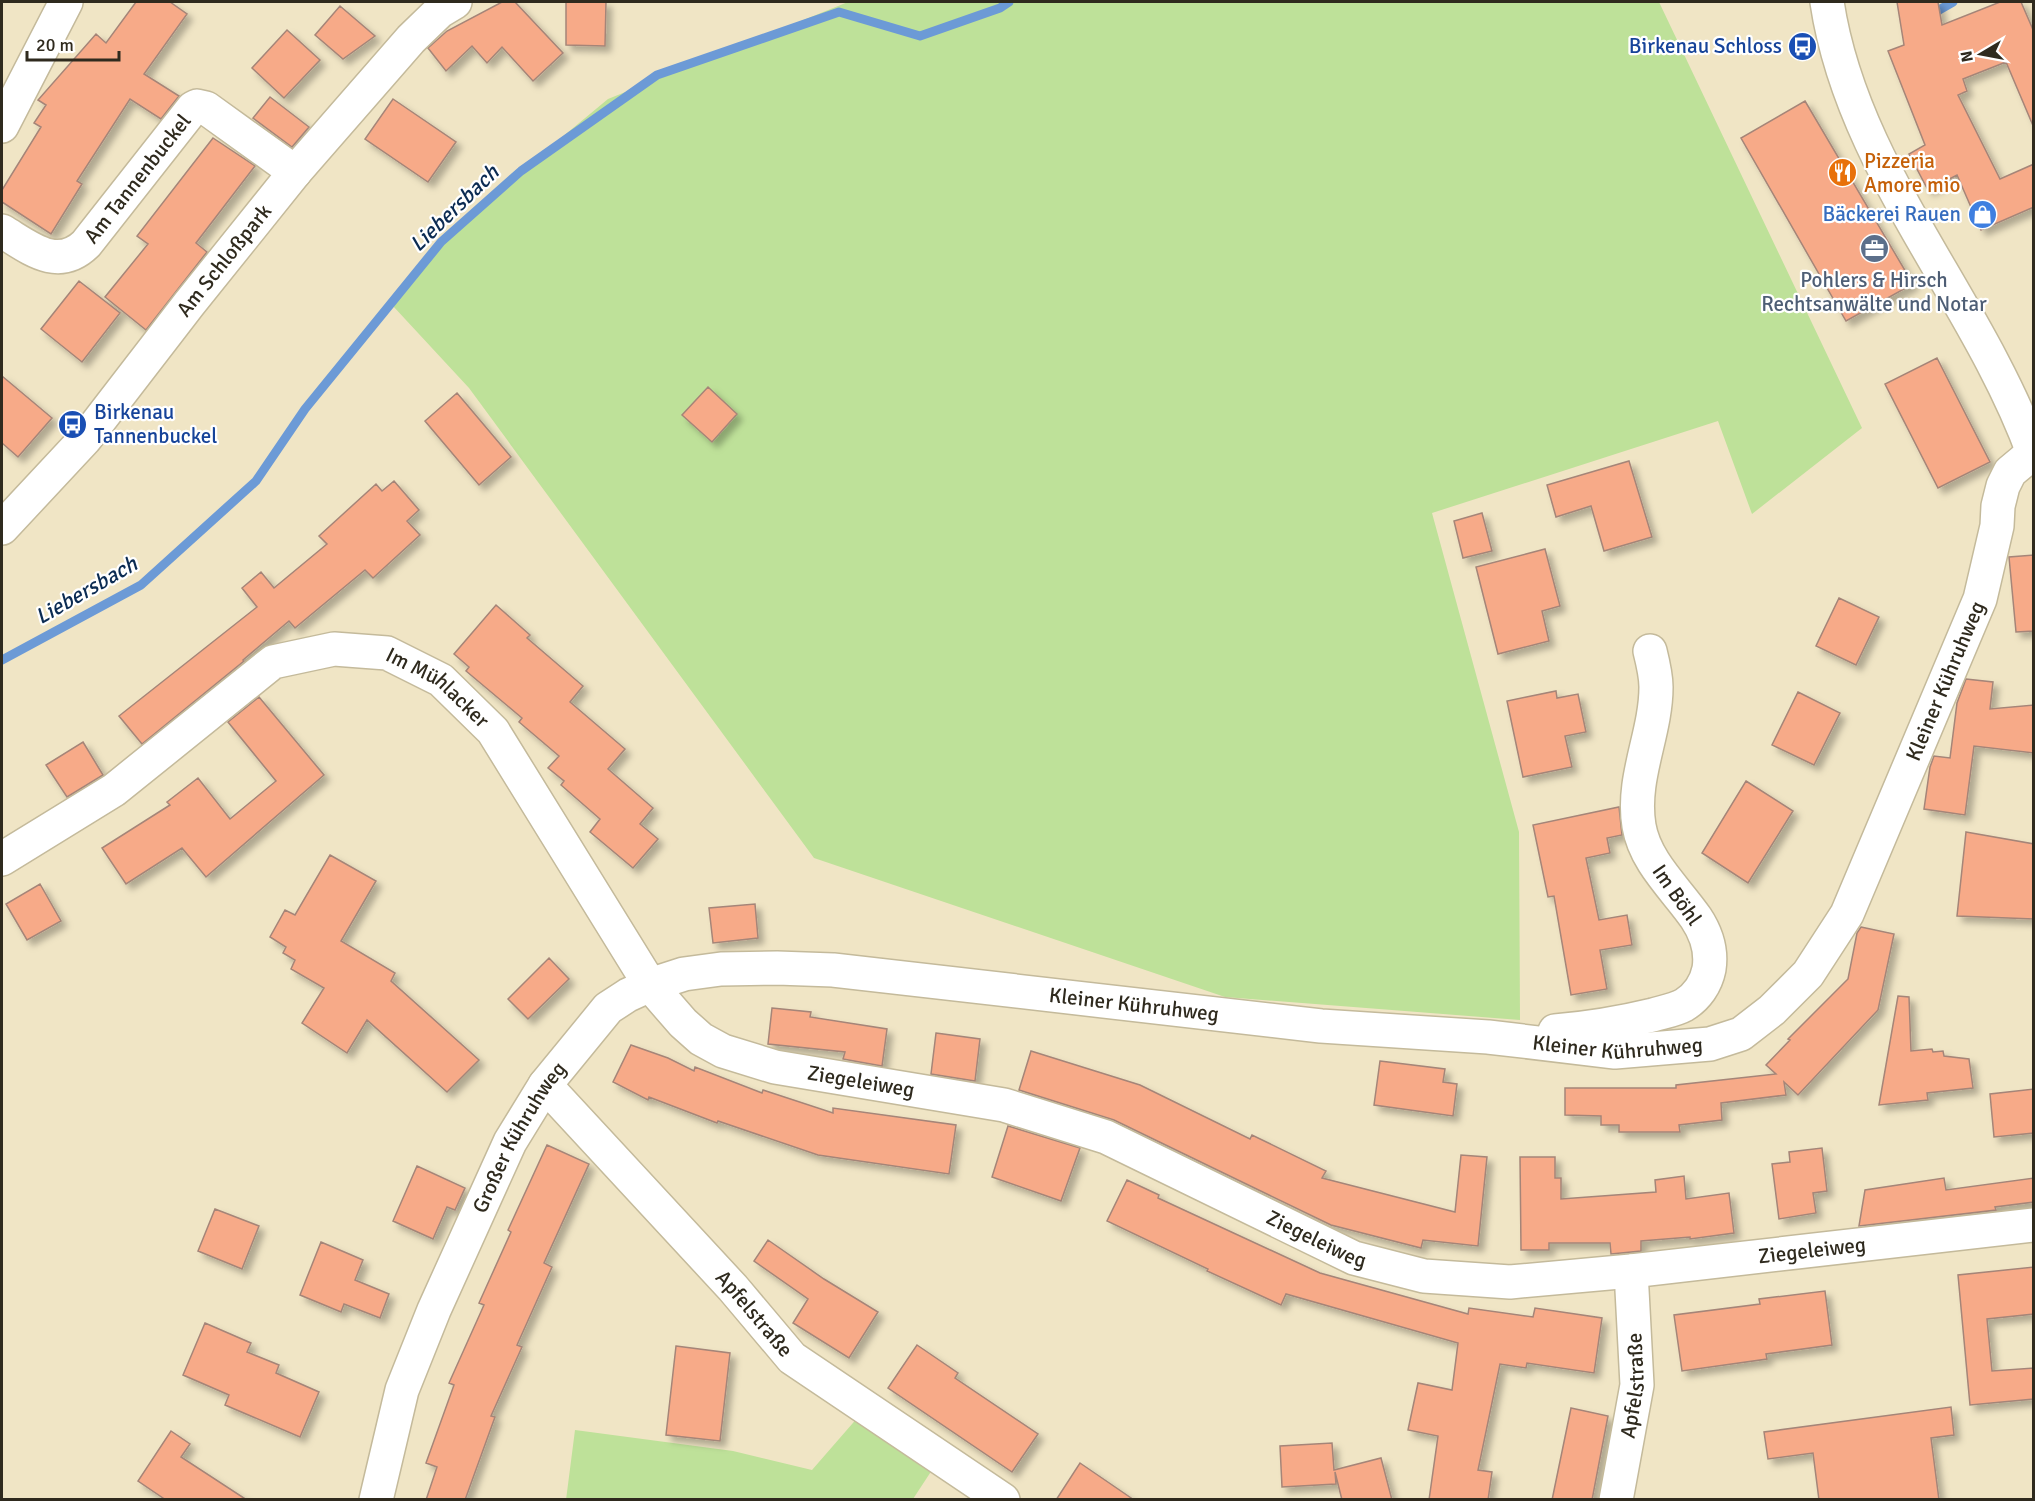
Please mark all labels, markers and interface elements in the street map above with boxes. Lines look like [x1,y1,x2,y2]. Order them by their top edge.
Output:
scale bar [27,24,118,62]
north arrow [1951,24,2011,84]
bus stop icon: Birkenau Schloss [1787,30,1819,62]
place label: Birkenau Schloss [1629,33,1782,59]
text: 20 m [36,34,74,56]
text: N [1956,49,1978,64]
street label: Am Tannenbuckel [78,109,196,249]
place label: Pizzeria Amore mio [1864,148,1960,198]
restaurant icon: Pizzeria Amore mio [1827,157,1859,189]
water label: Liebersbach [404,158,505,257]
street label: Am Schloßpark [171,198,277,322]
shop icon: Bäckerei Rauen [1966,198,1998,230]
place label: Bäckerei Rauen [1823,201,1961,227]
office icon: Pohlers & Hirsch Rechtsanwälte und Notar [1858,233,1890,265]
place label: Pohlers & Hirsch Rechtsanwälte und Notar [1761,267,1987,317]
place label: Birkenau Tannenbuckel [94,399,218,449]
bus stop icon: Birkenau Tannenbuckel [57,408,89,440]
water label: Liebersbach [30,549,143,630]
street label: Kleiner Kühruhweg [1900,597,1991,765]
street label: Im Mühlacker [382,642,495,733]
street label: Im Böhl [1647,859,1707,931]
street label: Kleiner Kühruhweg [1048,982,1220,1027]
street label: Kleiner Kühruhweg [1531,1029,1704,1065]
street label: Großer Kühruhweg [467,1056,572,1217]
street label: Ziegeleiweg [805,1060,916,1103]
street label: Ziegeleiweg [1262,1204,1369,1274]
street label: Ziegeleiweg [1757,1231,1867,1269]
street label: Apfelstraße [710,1265,799,1362]
street label: Apfelstraße [1615,1332,1650,1440]

